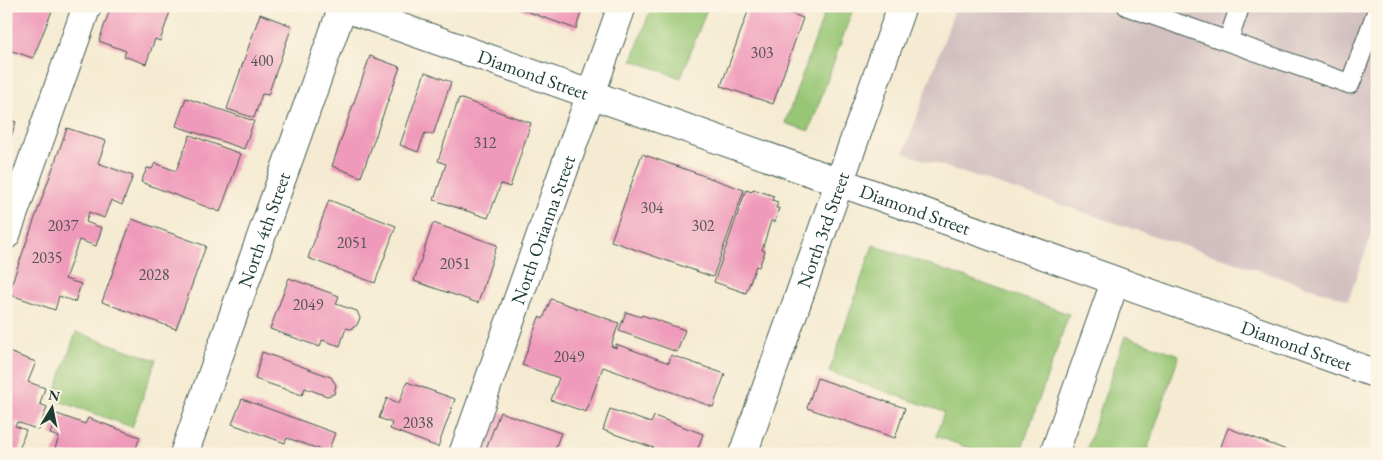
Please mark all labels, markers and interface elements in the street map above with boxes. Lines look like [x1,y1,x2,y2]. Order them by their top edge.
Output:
house number: 303 [750,42,774,63]
street label: Diamond Street [474,43,592,105]
house number: 400 [250,50,274,71]
house number: 312 [473,132,497,153]
street label: North Orianna Street [505,152,581,308]
street label: North 3rd Street [791,168,855,291]
street label: North 4th Street [232,169,296,291]
street label: Diamond Street [856,178,974,240]
house number: 304 [640,197,664,218]
house number: 2037 [48,215,79,236]
house number: 302 [691,215,715,236]
house number: 2051 [337,232,367,253]
house number: 2035 [32,247,62,268]
house number: 2051 [440,253,470,274]
house number: 2028 [139,264,170,285]
house number: 2049 [293,294,324,315]
street label: Diamond Street [1238,314,1355,377]
house number: 2049 [554,346,585,367]
north arrow [28,382,78,432]
text: N [47,385,62,405]
house number: 2038 [403,412,434,433]

